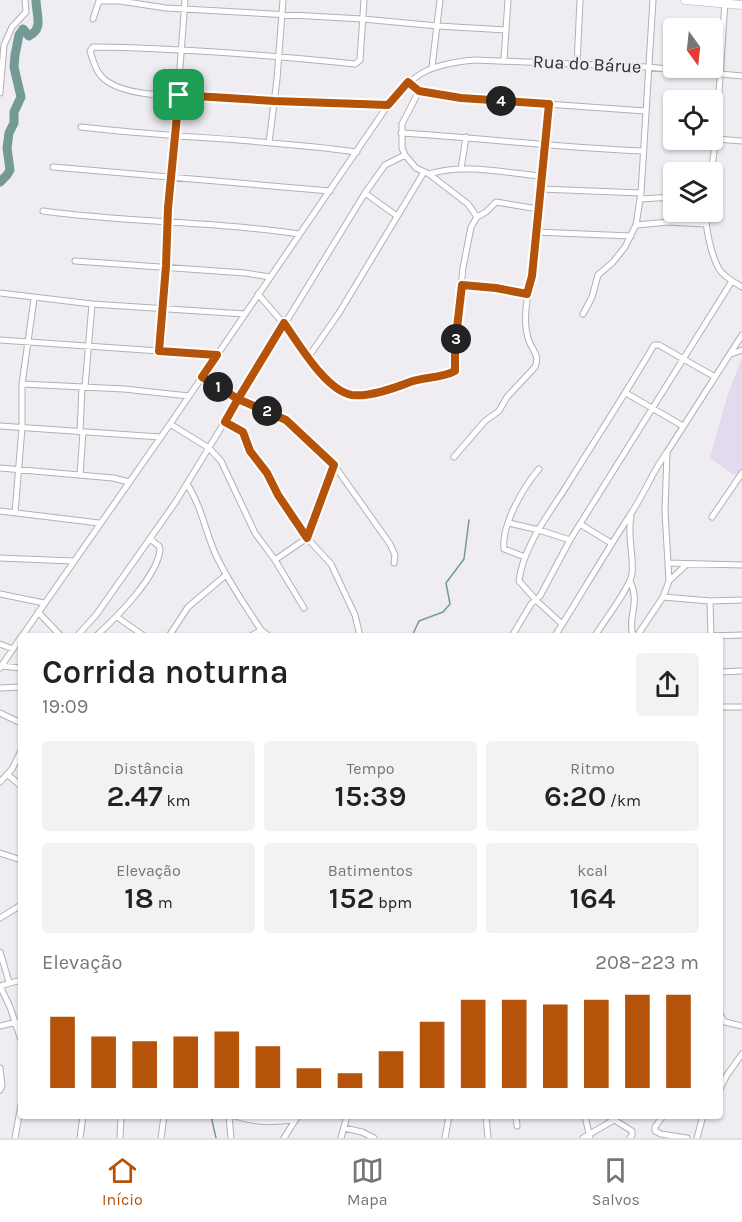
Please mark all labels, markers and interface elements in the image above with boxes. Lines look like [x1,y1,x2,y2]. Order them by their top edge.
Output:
north arrow [663,18,723,78]
map controls [663,18,723,222]
street label: Rua do Bárue [532,50,642,78]
pin [153,69,204,120]
icon: arrive [162,78,195,111]
pin: 4 [486,86,516,116]
button: locate [663,90,723,150]
text: 4 [496,91,506,110]
button: layers [663,162,723,222]
pin: 3 [441,324,471,354]
text: 3 [451,329,461,348]
pin: 1 [203,372,233,402]
text: 1 [215,377,221,396]
pin: 2 [252,396,282,426]
text: 2 [262,401,272,420]
text: Corrida noturna [42,653,289,691]
button: share [636,653,699,716]
text: 19:09 [42,695,88,718]
text: Distância [113,759,184,778]
text: Tempo [346,759,395,778]
text: Ritmo [570,759,615,778]
text: 2.47 [106,778,163,814]
text: 15:39 [334,778,407,814]
text: 6:20 [544,778,606,814]
text: km [163,791,191,810]
text: /km [606,791,641,810]
text: Elevação [116,861,181,880]
text: Batimentos [328,861,413,880]
text: kcal [577,861,608,880]
text: 18 [124,880,154,916]
text: 152 [329,880,375,916]
text: 164 [570,880,615,916]
text: m [154,893,173,912]
text: bpm [375,893,412,912]
text: Elevação [42,951,122,974]
text: 208–223 m [595,951,699,974]
tab: Início [102,1154,143,1209]
tab: Mapa [347,1154,388,1209]
tab: Salvos [592,1154,640,1209]

